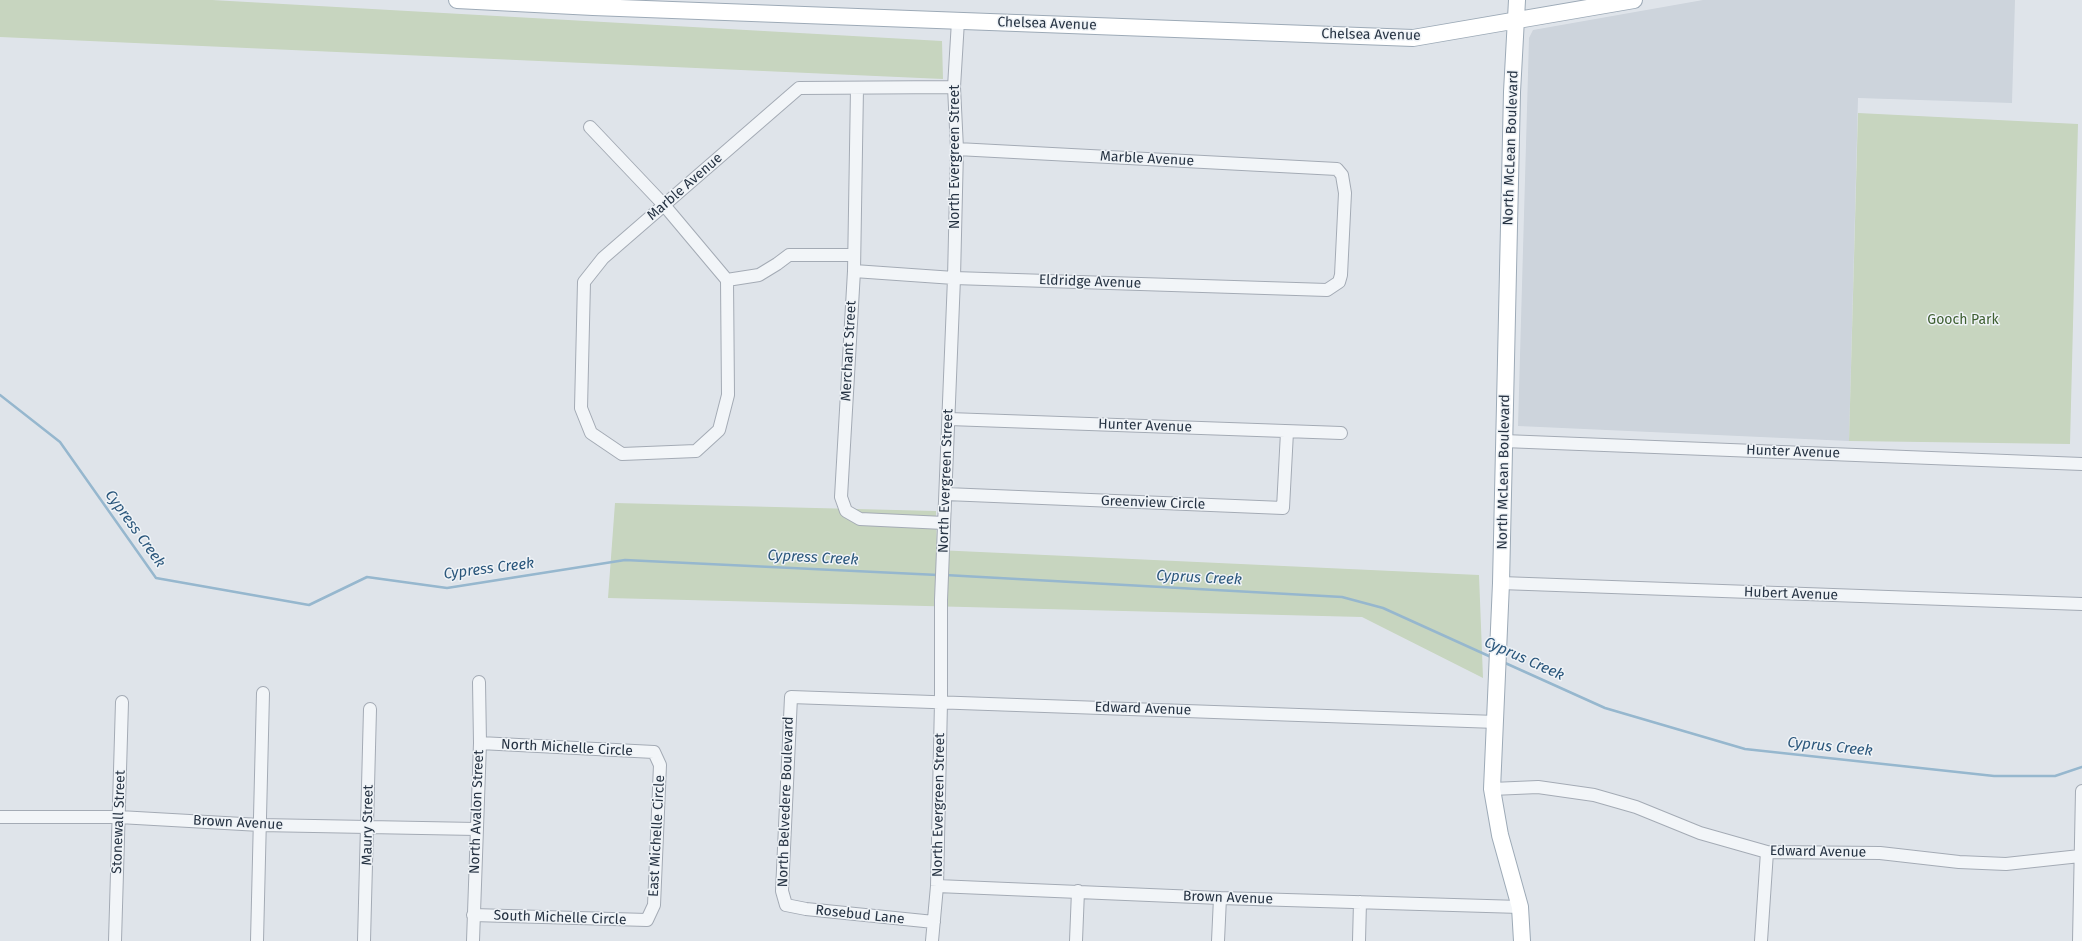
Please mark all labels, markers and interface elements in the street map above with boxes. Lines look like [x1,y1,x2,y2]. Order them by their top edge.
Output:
street label: Chelsea Avenue [997,14,1097,34]
street label: Chelsea Avenue [1321,26,1421,44]
street label: North McLean Boulevard [1500,70,1522,226]
street label: North Evergreen Street [947,85,963,229]
street label: Marble Avenue [1100,148,1194,170]
street label: Marble Avenue [644,150,726,224]
street label: Eldridge Avenue [1039,272,1141,292]
street label: Merchant Street [838,300,860,402]
park label: Gooch Park [1927,312,1999,328]
street label: North McLean Boulevard [1494,394,1514,550]
street label: North Evergreen Street [935,409,957,553]
street label: Hunter Avenue [1098,416,1192,436]
street label: Hunter Avenue [1746,442,1840,462]
water label: Cypress Creek [101,487,169,571]
street label: Greenview Circle [1100,493,1206,513]
water label: Cypress Creek [767,547,859,569]
water label: Cypress Creek [443,555,535,583]
water label: Cyprus Creek [1156,567,1242,589]
street label: Hubert Avenue [1744,584,1838,604]
water label: Cyprus Creek [1481,633,1567,685]
street label: Edward Avenue [1094,699,1192,719]
street label: North Belvedere Boulevard [775,716,797,888]
street label: North Evergreen Street [929,733,949,877]
water label: Cyprus Creek [1786,734,1874,760]
street label: North Michelle Circle [501,736,633,760]
street label: North Avalon Street [466,750,488,874]
street label: Stonewall Street [109,770,129,874]
street label: East Michelle Circle [645,775,669,897]
street label: Maury Street [359,785,377,865]
street label: Brown Avenue [193,812,283,834]
street label: Edward Avenue [1770,843,1866,861]
street label: Brown Avenue [1183,888,1273,908]
street label: Rosebud Lane [815,902,905,928]
street label: South Michelle Circle [493,907,627,929]

